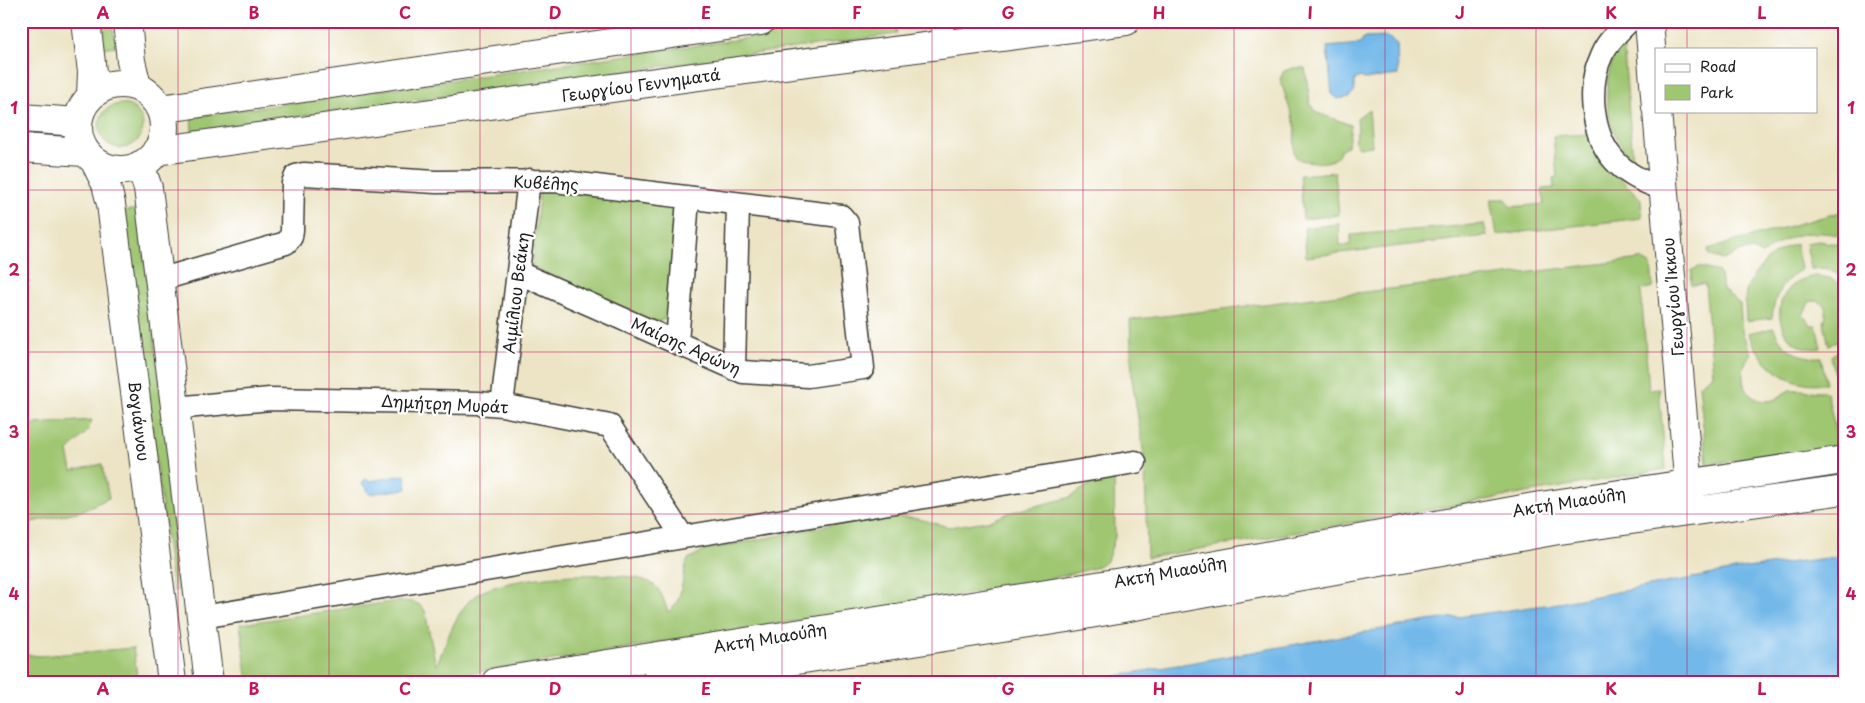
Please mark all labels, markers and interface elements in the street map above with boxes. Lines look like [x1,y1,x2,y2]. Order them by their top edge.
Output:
text: A [97,0,110,24]
text: B [249,0,260,24]
text: C [399,0,411,24]
text: D [549,0,561,24]
text: E [701,0,711,24]
text: F [852,0,862,24]
text: G [1001,0,1015,24]
text: H [1153,0,1165,24]
text: I [1307,0,1313,24]
text: J [1455,0,1465,24]
text: K [1605,0,1617,24]
text: L [1757,0,1767,24]
legend [1655,48,1818,112]
text: Road [1700,54,1736,77]
street label: Γεωργίου Γεννηματά [560,61,722,107]
text: Park [1700,80,1734,103]
text: 1 [10,95,18,119]
text: 1 [1847,95,1855,119]
street label: Κυβέλης [513,168,579,196]
street label: Αιμίλιου Βεάκη [496,231,534,355]
street label: Γεωργίου Ίκκου [1655,237,1689,357]
text: 2 [8,257,20,281]
text: 2 [1845,257,1857,281]
street label: Μαίρης Αρώνη [628,310,745,380]
street label: Βογιάννου [123,379,157,462]
street label: Δημήτρη Μυράτ [381,388,509,418]
text: 3 [9,419,19,443]
text: 3 [1846,419,1856,443]
street label: Ακτή Μιαούλη [1510,480,1627,522]
street label: Ακτή Μιαούλη [1111,549,1228,593]
text: 4 [9,581,20,605]
text: 4 [1846,581,1857,605]
street label: Ακτή Μιαούλη [711,616,828,658]
text: A [97,676,110,700]
text: B [249,676,260,700]
text: C [399,676,411,700]
text: D [549,676,561,700]
text: E [701,676,711,700]
text: F [852,676,862,700]
text: G [1001,676,1015,700]
text: H [1153,676,1165,700]
text: I [1307,676,1313,700]
text: J [1455,676,1465,700]
text: K [1605,676,1617,700]
text: L [1757,676,1767,700]

